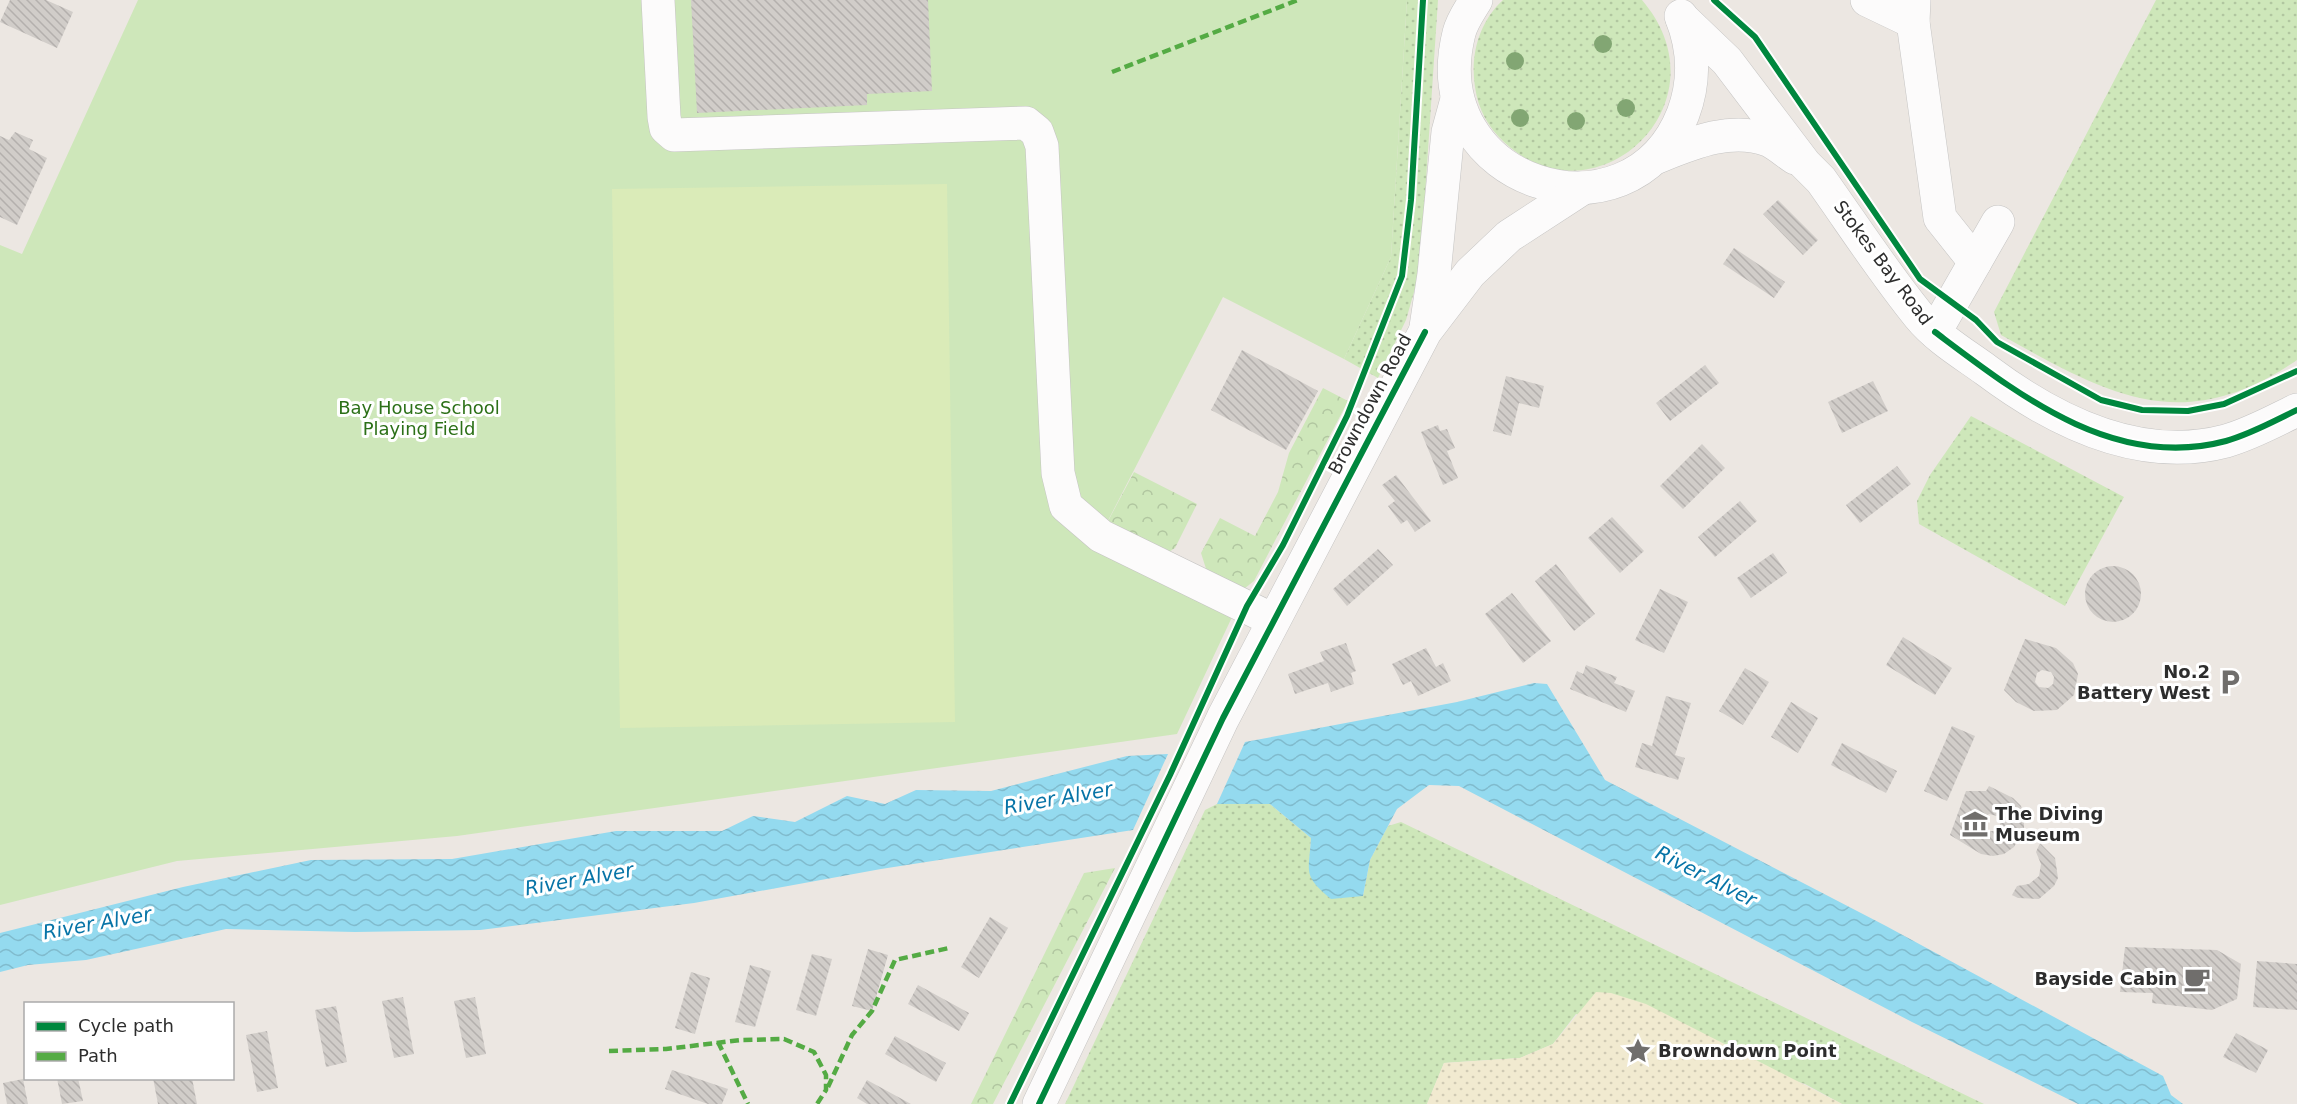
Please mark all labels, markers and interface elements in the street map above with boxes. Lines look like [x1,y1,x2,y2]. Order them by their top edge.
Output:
street label: Stokes Bay Road [1830,196,1937,329]
street label: Browndown Road [1324,330,1415,478]
park label: Bay House School Playing Field [338,397,500,439]
place label: No.2 Battery West [2077,661,2210,703]
parking icon: No.2 Battery West [2215,667,2245,697]
water label: River Alver [1002,776,1116,819]
place label: The Diving Museum [1995,803,2103,845]
museum icon: The Diving Museum [1960,809,1990,839]
water label: River Alver [1652,840,1762,912]
water label: River Alver [523,857,637,900]
water label: River Alver [41,901,155,944]
cafe icon: Bayside Cabin [2182,964,2212,994]
place label: Bayside Cabin [2034,968,2177,989]
legend [24,1002,234,1080]
text: Cycle path [78,1015,174,1036]
place icon: Browndown Point [1623,1036,1653,1066]
place label: Browndown Point [1658,1040,1837,1061]
text: Path [78,1045,118,1066]

